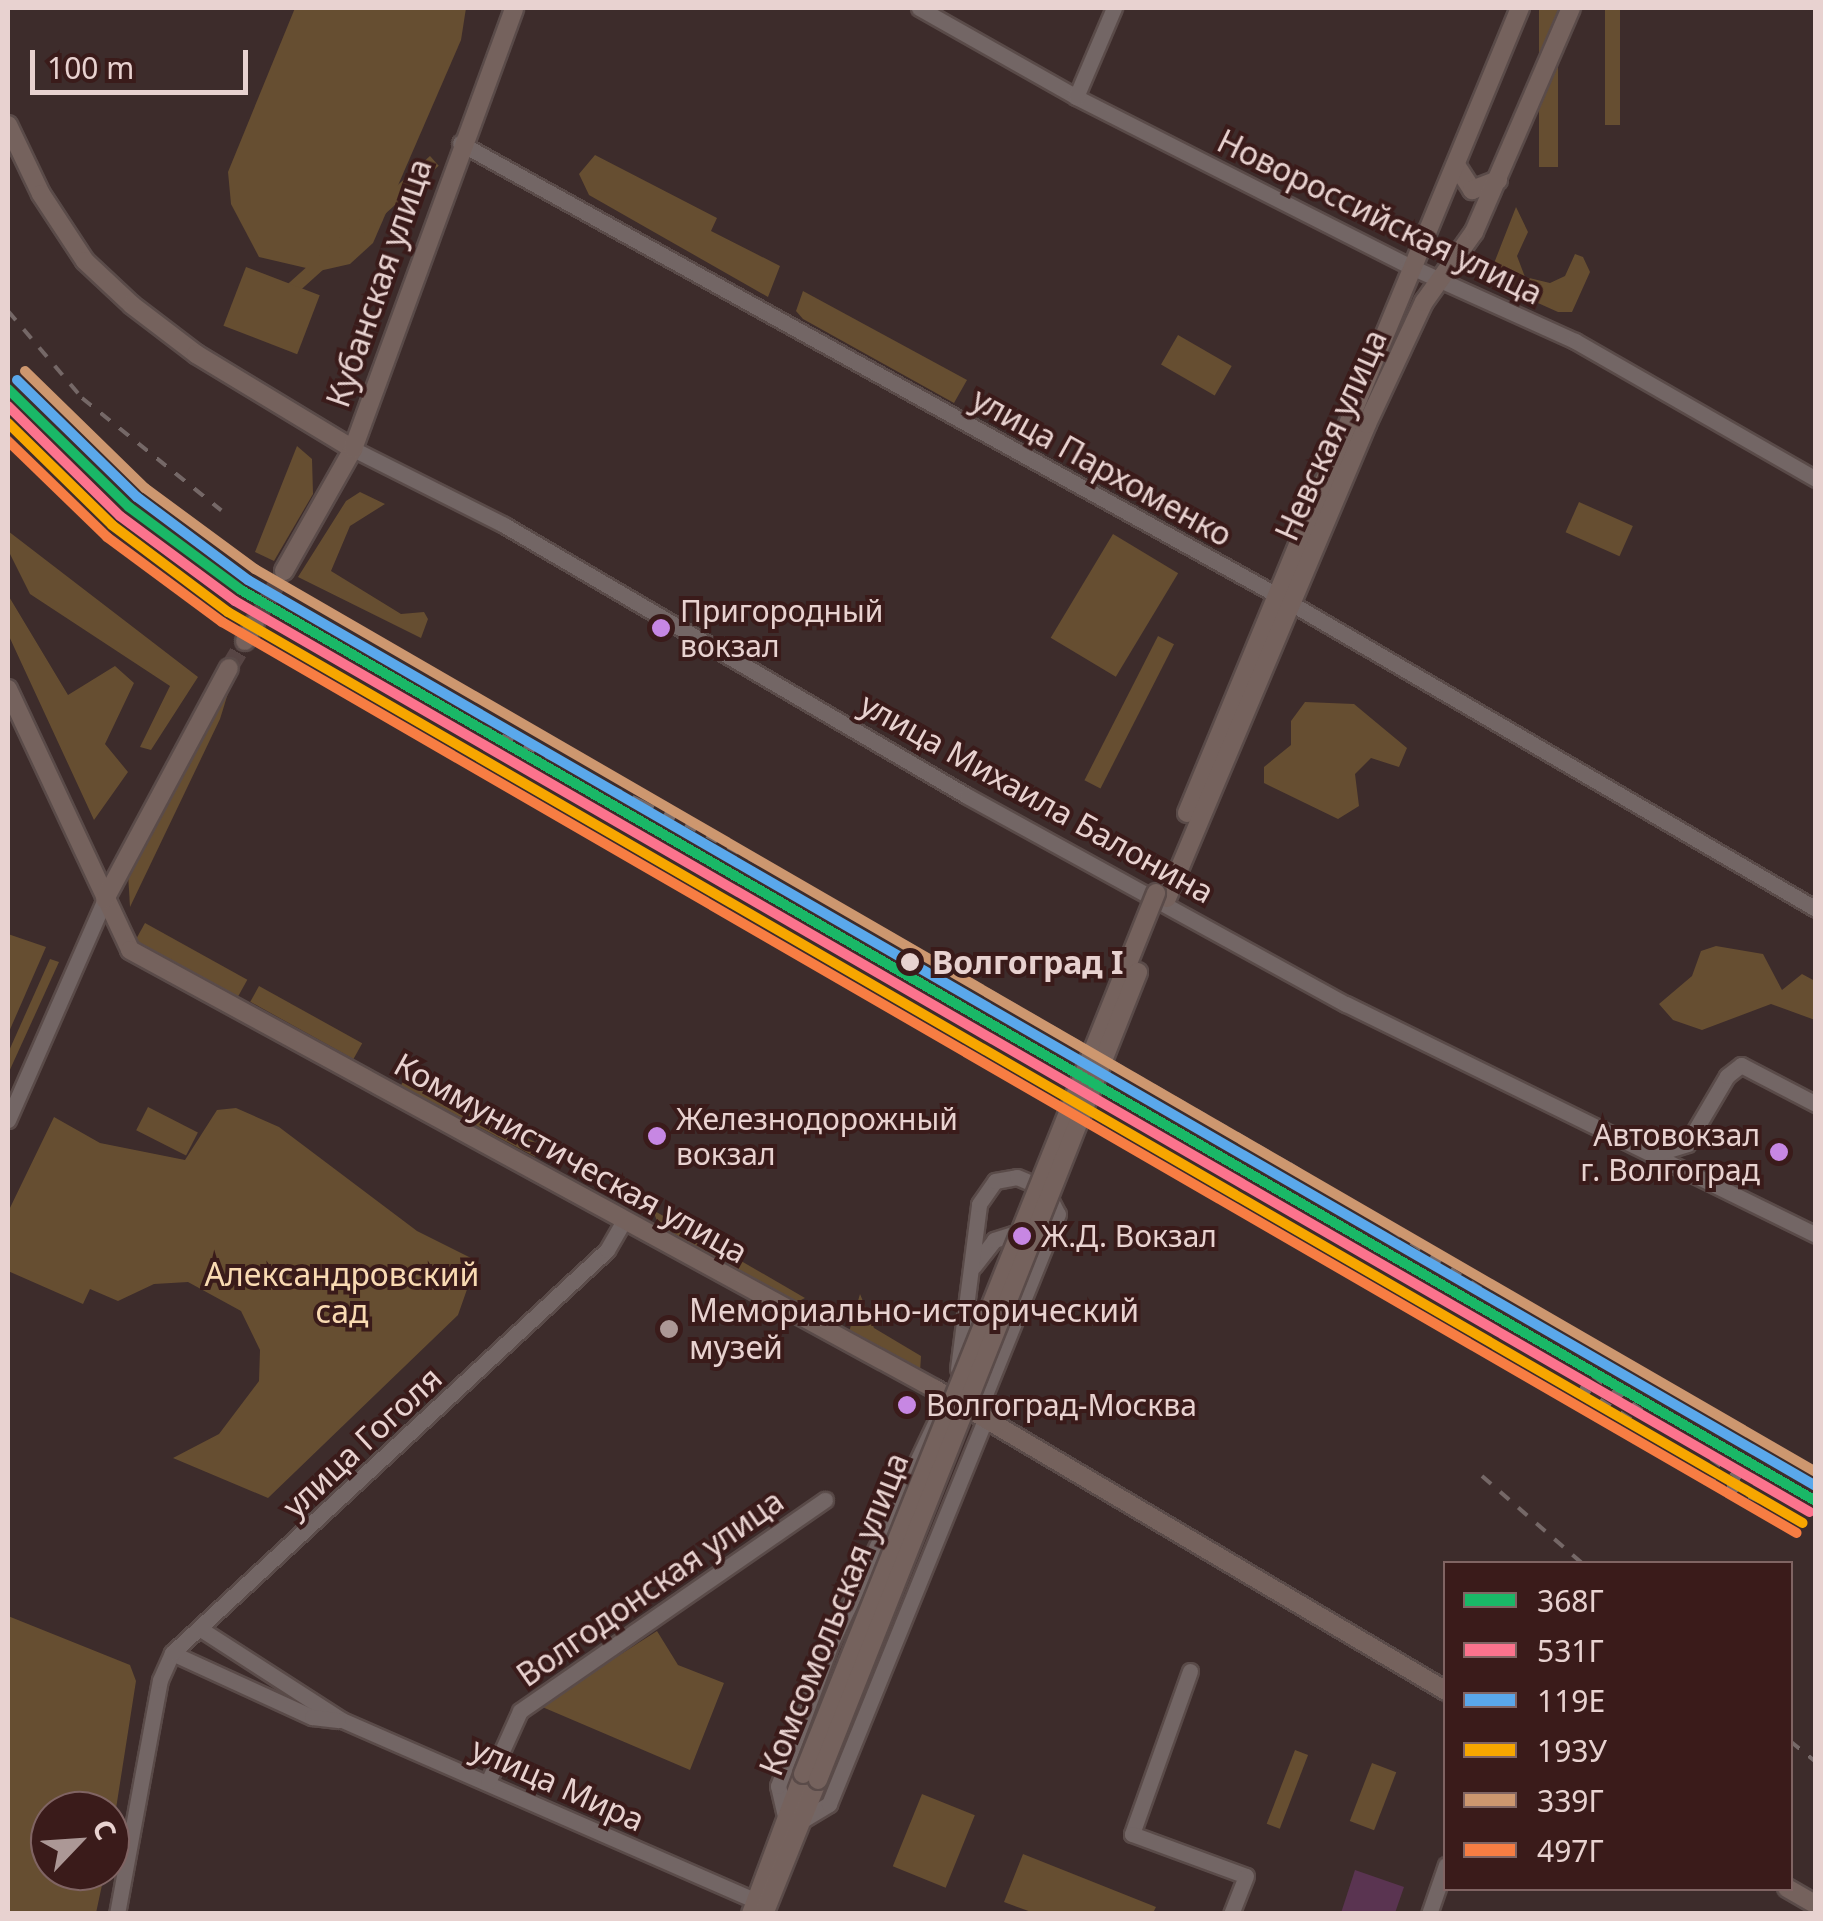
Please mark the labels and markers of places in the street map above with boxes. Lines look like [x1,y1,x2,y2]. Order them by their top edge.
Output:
place label: Пригородный вокзал [680,593,883,664]
marker: Пригородный вокзал [651,618,671,638]
place label: Волгоград I [932,943,1123,981]
marker: Волгоград I [897,949,923,975]
place label: Железнодорожный вокзал [676,1101,958,1172]
place label: Автовокзал г. Волгоград [1580,1117,1760,1188]
marker: Железнодорожный вокзал [647,1126,667,1146]
marker: Автовокзал г. Волгоград [1769,1142,1789,1162]
place label: Ж.Д. Вокзал [1041,1218,1217,1254]
marker: Ж.Д. Вокзал [1012,1226,1032,1246]
place label: Мемориально-исторический музей [689,1292,1139,1367]
marker: Мемориально-исторический музей [658,1318,680,1340]
place label: Волгоград-Москва [926,1387,1197,1423]
marker: Волгоград-Москва [897,1395,917,1415]

